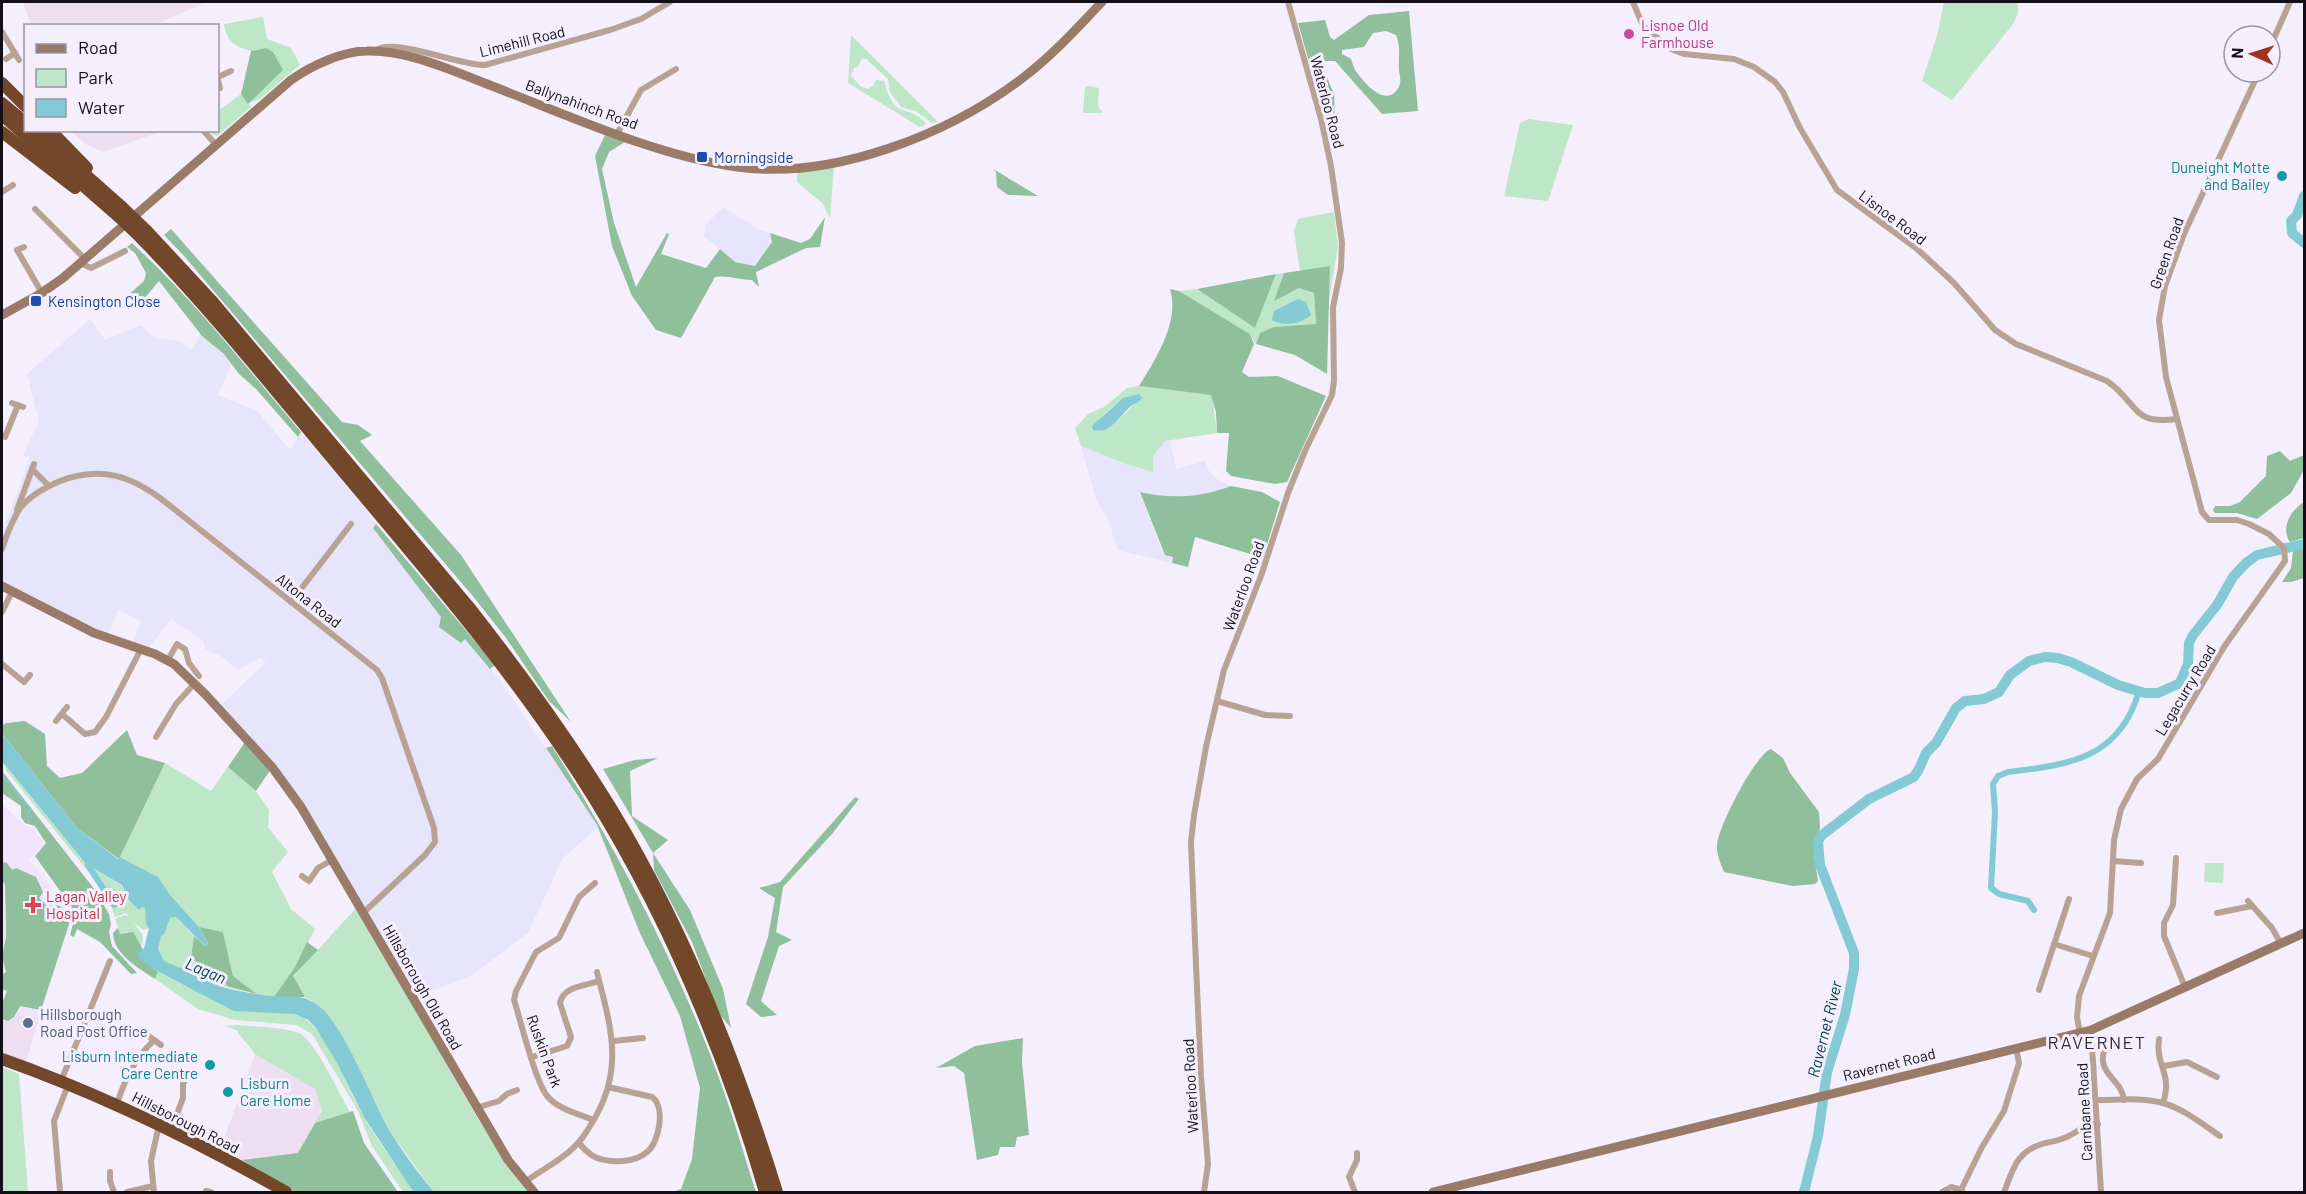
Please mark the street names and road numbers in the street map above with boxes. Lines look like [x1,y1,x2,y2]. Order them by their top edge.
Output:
street label: Limehill Road [477,22,567,60]
street label: Waterloo Road [1307,54,1349,150]
street label: Ballynahinch Road [523,75,641,133]
street label: Lisnoe Road [1856,186,1930,248]
street label: Green Road [2145,215,2187,291]
street label: Waterloo Road [1218,538,1268,634]
street label: Altona Road [273,569,345,631]
street label: Legacurry Road [2151,641,2219,739]
street label: Hillsborough Old Road [380,921,466,1053]
street label: Ruskin Park [523,1012,567,1090]
street label: Waterloo Road [1179,1038,1201,1134]
street label: Ravernet Road [1841,1044,1937,1084]
street label: Carnbane Road [2072,1062,2096,1162]
street label: Hillsborough Road [129,1087,243,1157]

